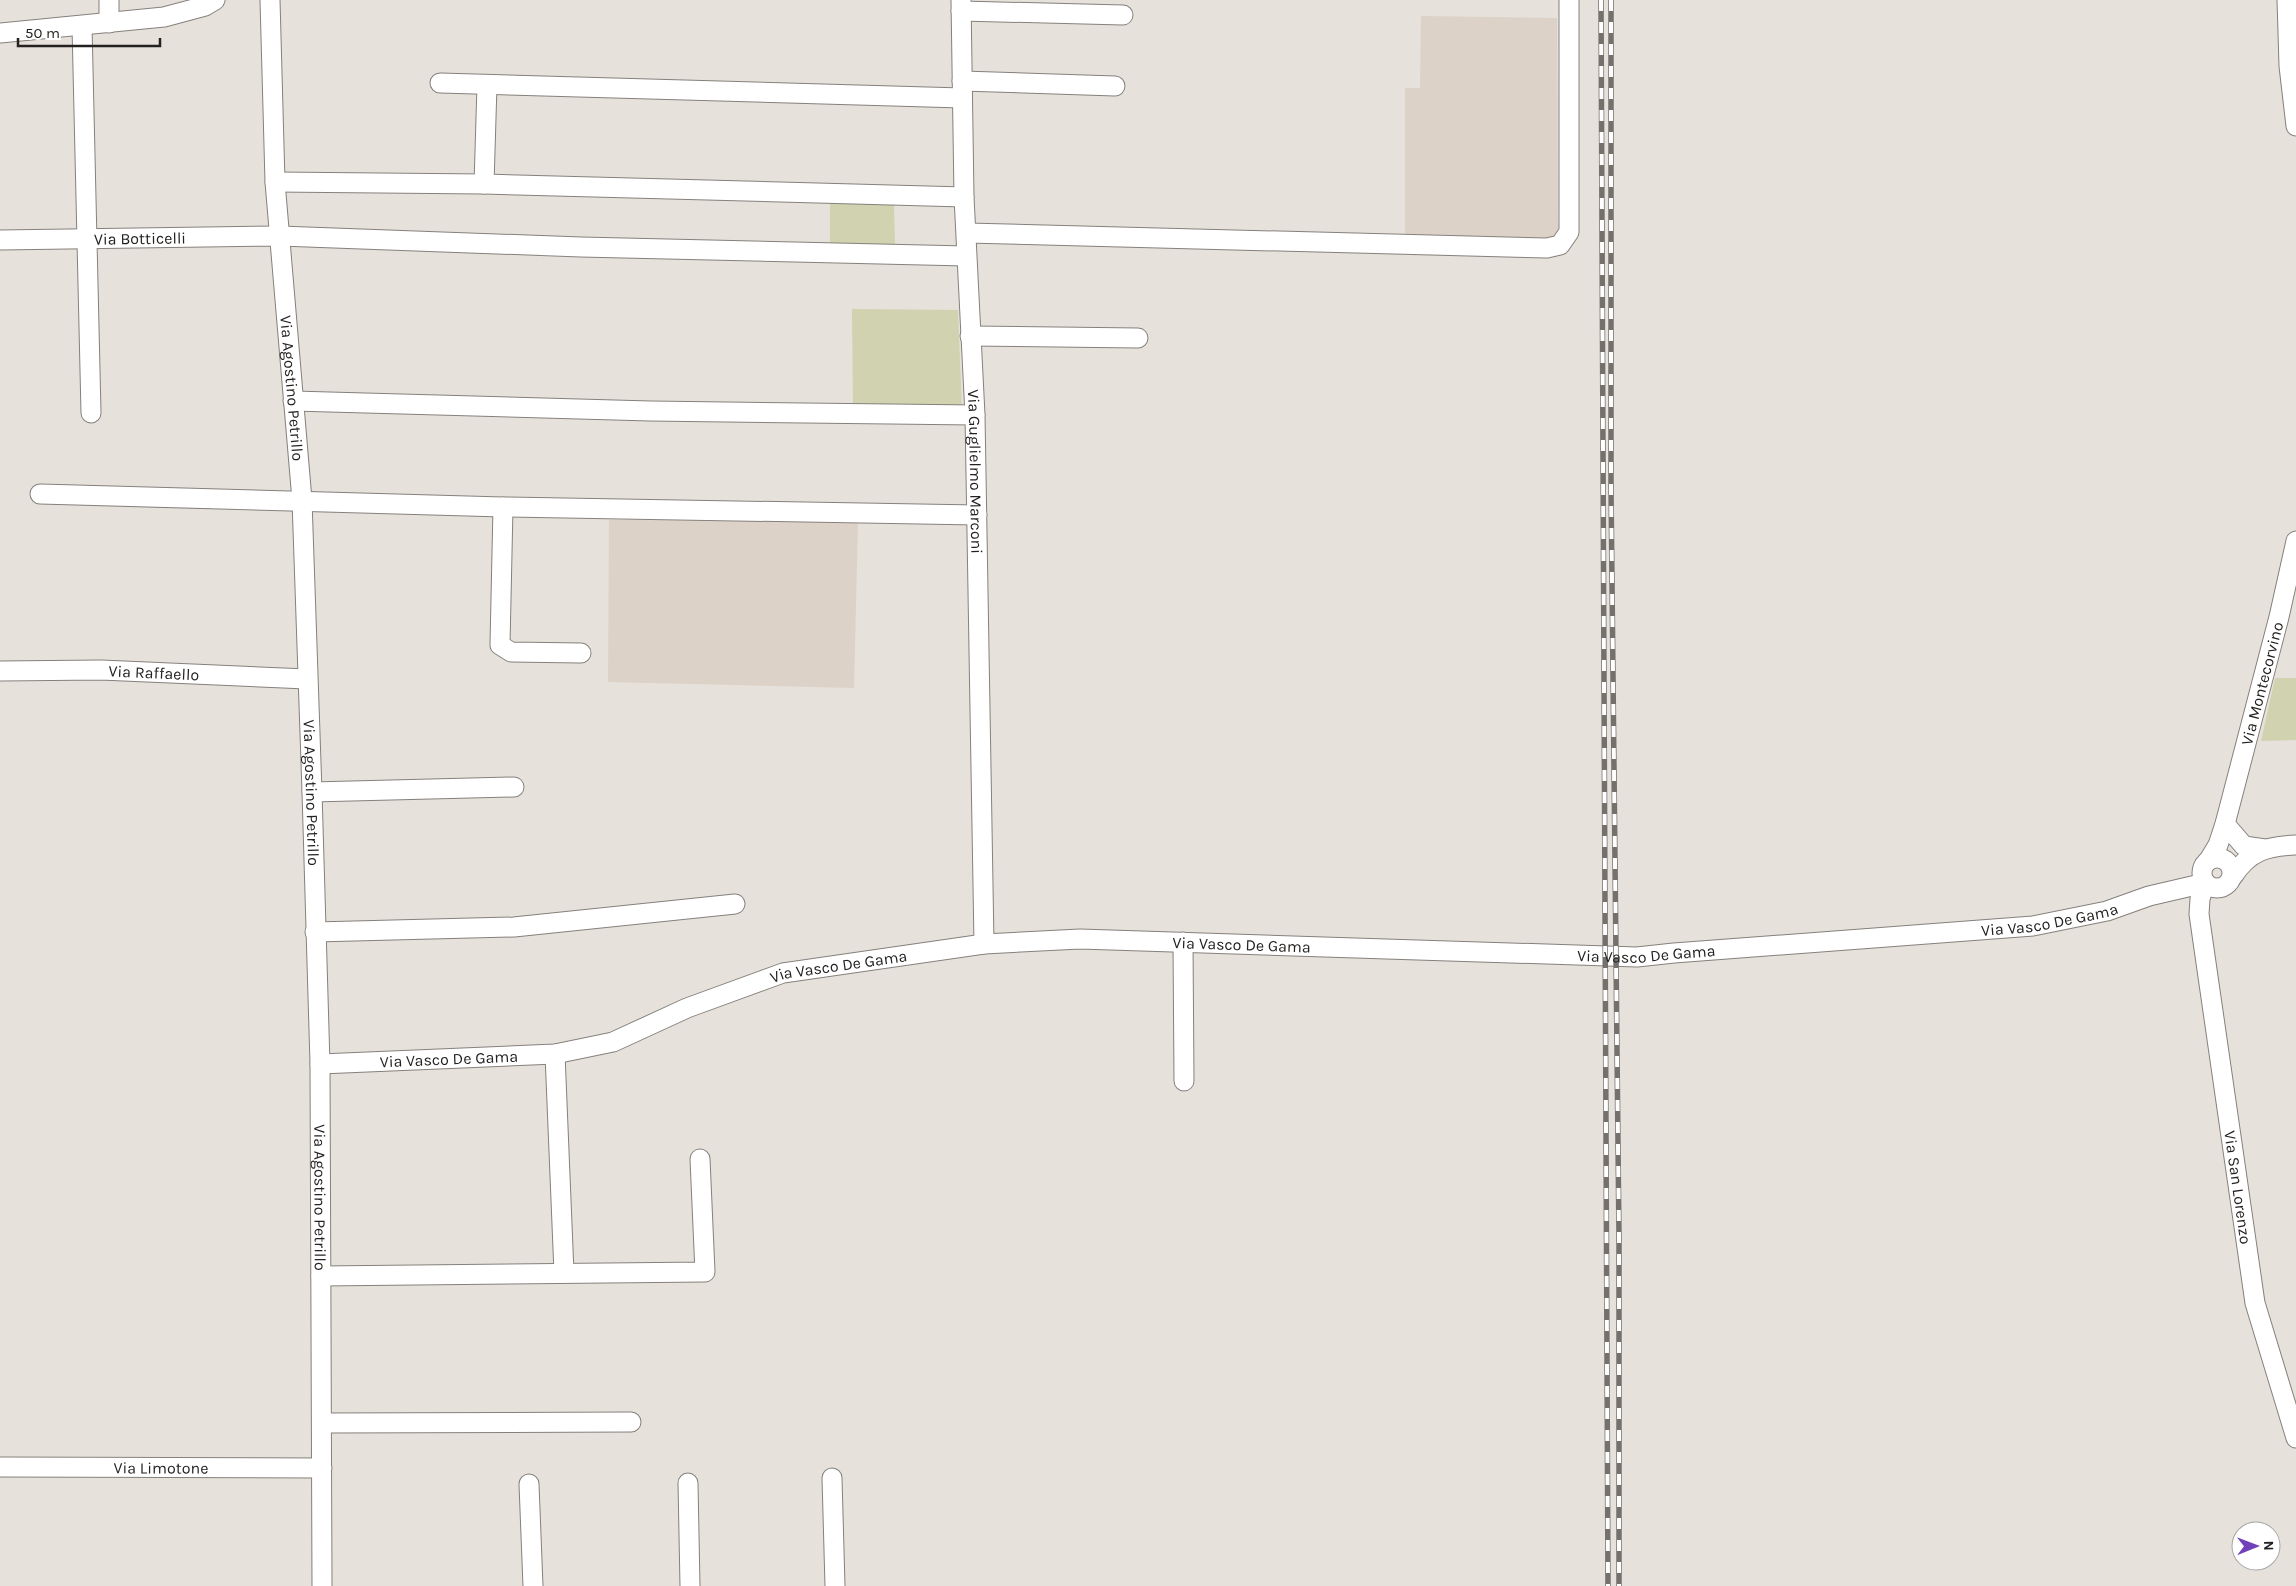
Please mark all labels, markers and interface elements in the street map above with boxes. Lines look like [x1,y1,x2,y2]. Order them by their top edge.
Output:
scale bar [18,15,160,47]
text: 50 m [25,24,60,42]
street label: Via Botticelli [94,228,186,248]
street label: Via Agostino Petrillo [277,315,308,462]
street label: Via Guglielmo Marconi [964,389,987,554]
street label: Via Montecorvino [2237,620,2287,747]
street label: Via Raffaello [108,661,200,684]
street label: Via Agostino Petrillo [300,719,324,866]
street label: Via Vasco De Gama [1980,898,2120,939]
street label: Via Vasco De Gama [1172,932,1311,956]
street label: Via Vasco De Gama [1577,940,1716,967]
street label: Via Vasco De Gama [767,946,908,986]
street label: Via Vasco De Gama [379,1046,518,1071]
street label: Via Agostino Petrillo [311,1124,330,1271]
street label: Via San Lorenzo [2221,1129,2256,1245]
street label: Via Limotone [113,1458,209,1477]
north arrow [2231,1521,2281,1571]
text: N [2260,1541,2277,1551]

